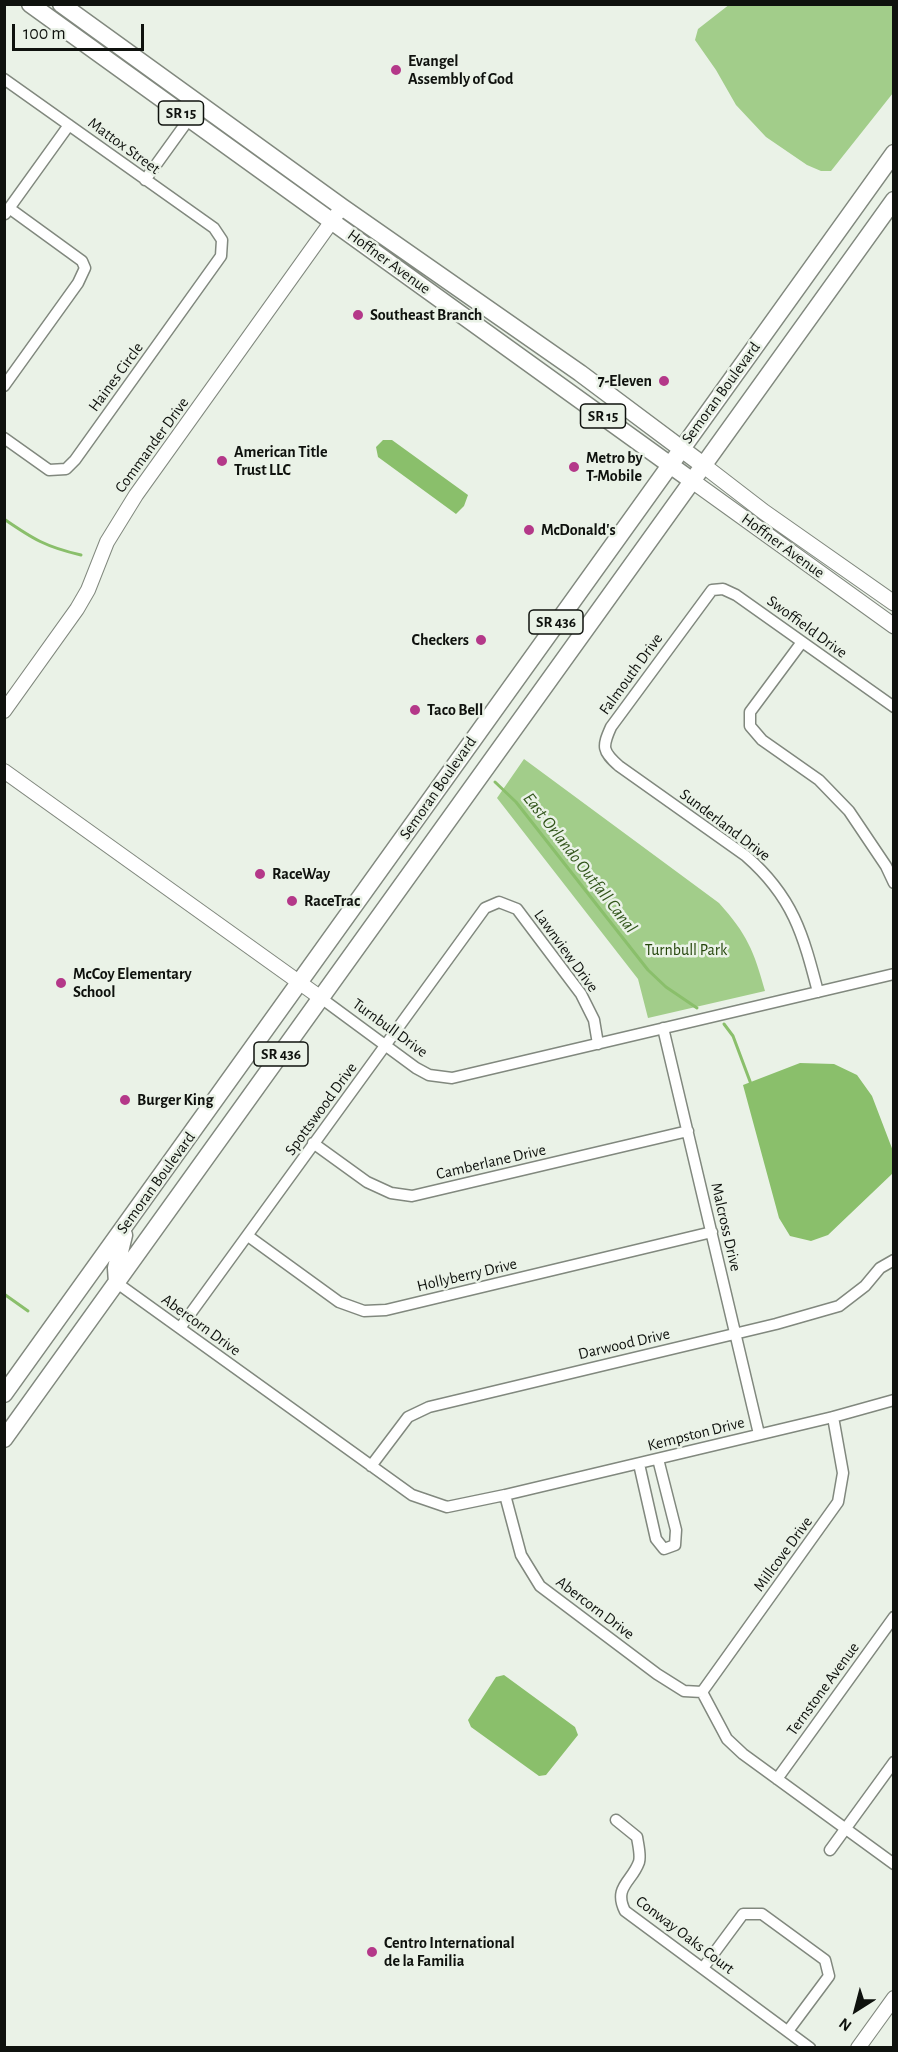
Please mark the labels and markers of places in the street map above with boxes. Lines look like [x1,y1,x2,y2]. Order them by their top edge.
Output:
place label: Evangel Assembly of God [408,51,513,89]
marker: Evangel Assembly of God [389,63,403,77]
place label: Southeast Branch [370,305,482,325]
marker: Southeast Branch [351,308,365,322]
place label: 7-Eleven [598,371,652,391]
marker: 7-Eleven [657,374,671,388]
place label: American Title Trust LLC [234,442,328,480]
place label: Metro by T-Mobile [586,448,643,486]
marker: American Title Trust LLC [215,454,229,468]
marker: Metro by T-Mobile [567,460,581,474]
place label: McDonald's [541,520,616,540]
marker: McDonald's [522,523,536,537]
place label: Checkers [412,630,469,650]
marker: Checkers [474,633,488,647]
place label: Taco Bell [427,700,483,720]
marker: Taco Bell [408,703,422,717]
place label: RaceWay [272,864,330,884]
marker: RaceWay [253,867,267,881]
place label: RaceTrac [304,891,360,911]
marker: RaceTrac [285,894,299,908]
place label: McCoy Elementary School [73,964,192,1002]
marker: McCoy Elementary School [54,976,68,990]
place label: Burger King [137,1090,213,1110]
marker: Burger King [118,1093,132,1107]
place label: Centro International de la Familia [384,1933,515,1971]
marker: Centro International de la Familia [365,1945,379,1959]

